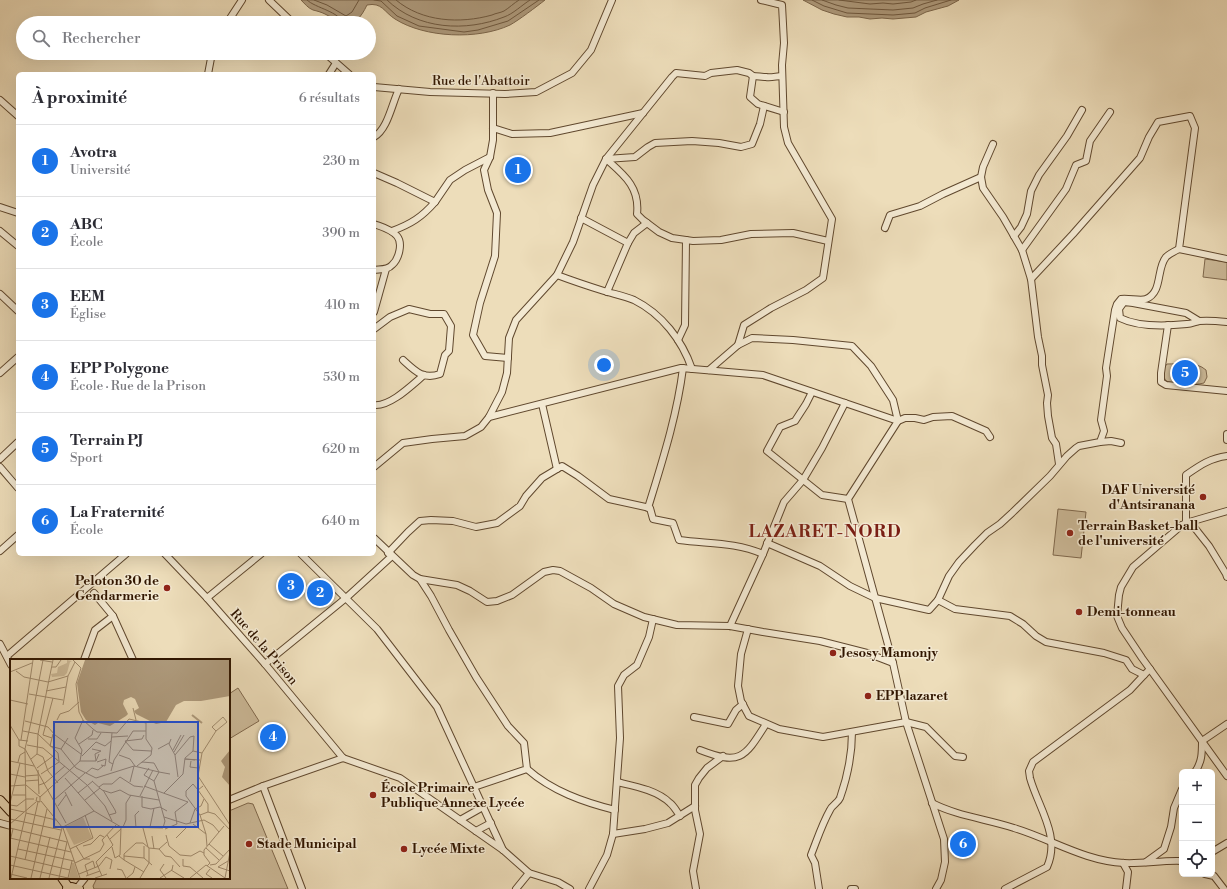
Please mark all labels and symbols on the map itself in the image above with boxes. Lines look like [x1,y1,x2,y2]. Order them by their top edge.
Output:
street label: Rue de l'Abattoir [432,73,530,89]
pin: 1 [505,155,531,185]
your location [594,355,614,375]
pin: 5 [1172,358,1198,388]
place label: DAF Université d'Antsiranana [1102,482,1196,513]
marker: DAF Université d'Antsiranana [1198,492,1208,502]
place label: Terrain Basket-ball de l'université [1078,518,1199,549]
district label: LAZARET-NORD [748,521,902,543]
marker: Terrain Basket-ball de l'université [1065,528,1075,538]
pin: 3 [278,571,304,601]
place label: Peloton 30 de Gendarmerie [75,573,159,604]
pin: 2 [307,578,333,608]
marker: Peloton 30 de Gendarmerie [162,583,172,593]
place label: Demi-tonneau [1087,604,1176,620]
street label: Rue de la Prison [227,606,301,688]
marker: Demi-tonneau [1074,607,1084,617]
place label: Jesosy Mamonjy [839,645,938,661]
marker: Jesosy Mamonjy [828,648,838,658]
inset map [10,659,230,879]
place label: EPP lazaret [876,688,948,704]
marker: EPP lazaret [863,691,873,701]
pin: 4 [260,722,286,752]
place label: École Primaire Publique Annexe Lycée [381,779,525,811]
marker: École Primaire Publique Annexe Lycée [368,790,378,800]
pin: 6 [950,829,976,859]
place label: Stade Municipal [257,836,357,852]
marker: Stade Municipal [244,839,254,849]
place label: Lycée Mixte [412,841,485,857]
marker: Lycée Mixte [399,844,409,854]

